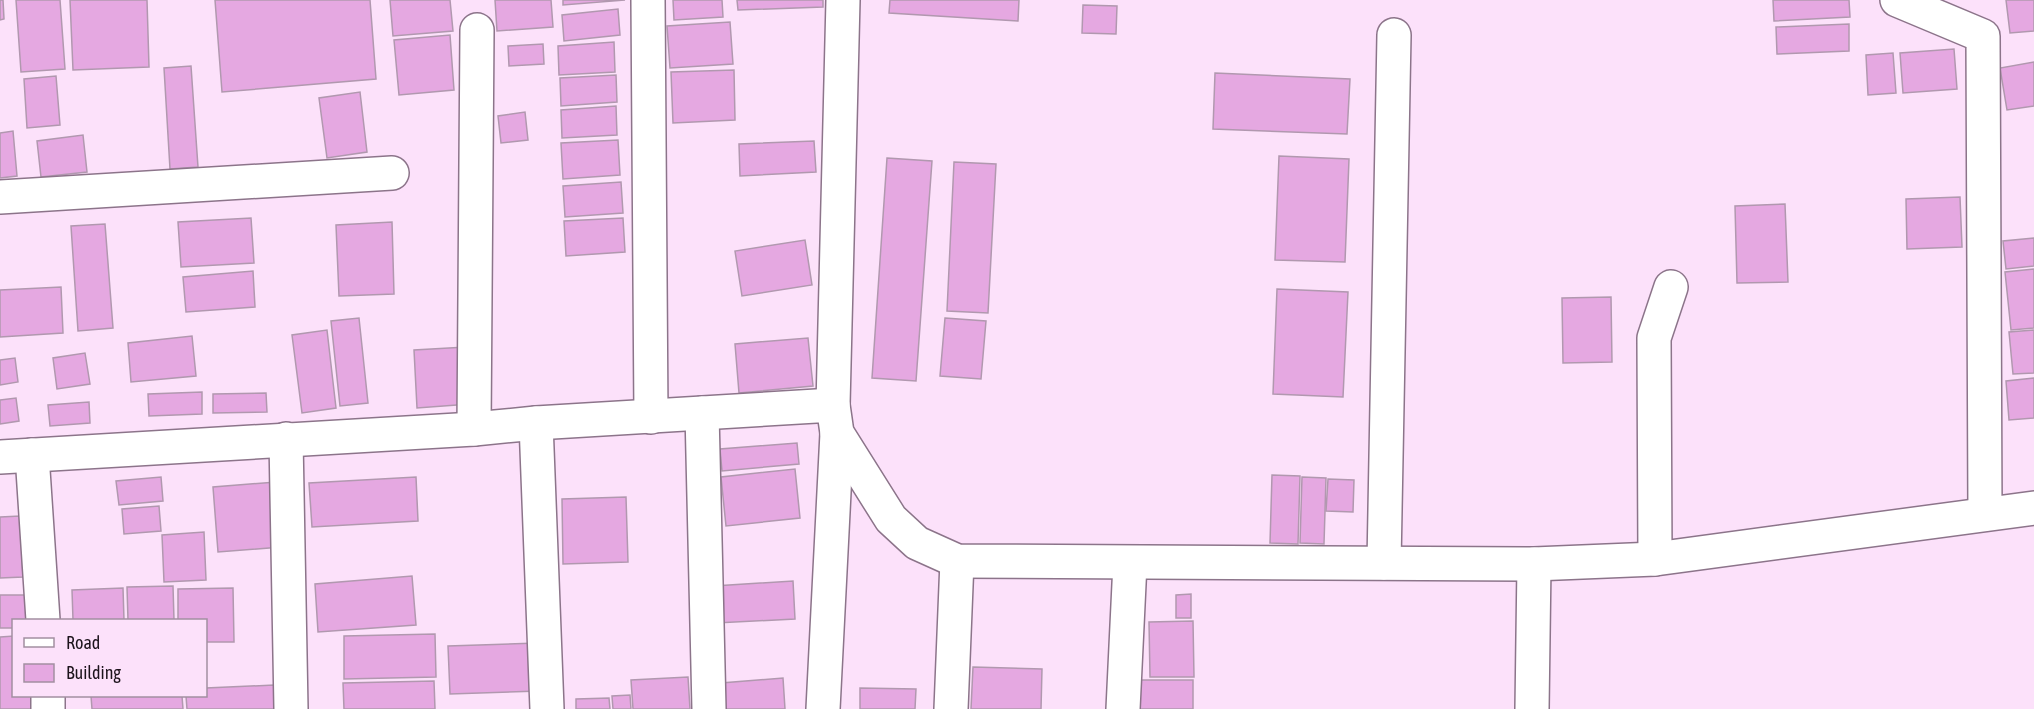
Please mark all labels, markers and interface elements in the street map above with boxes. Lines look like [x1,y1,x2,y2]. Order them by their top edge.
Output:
legend [12,619,207,697]
text: Road [66,632,100,653]
text: Building [66,662,121,683]

